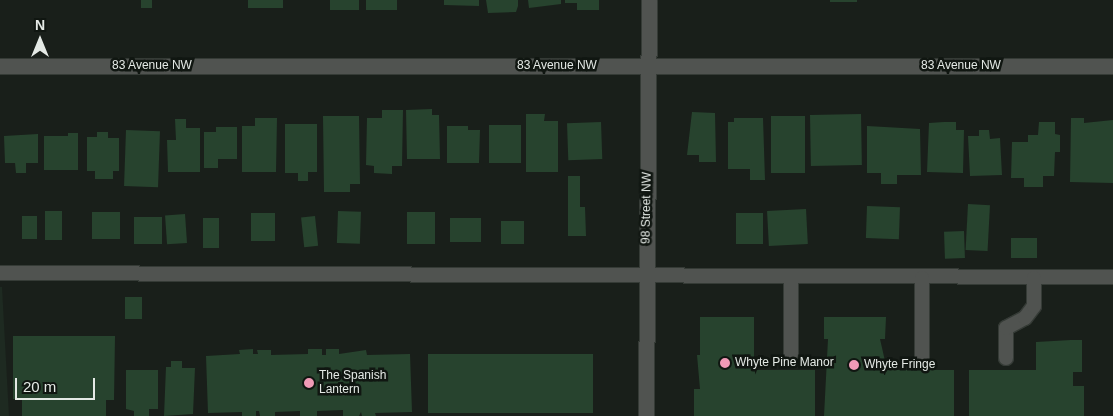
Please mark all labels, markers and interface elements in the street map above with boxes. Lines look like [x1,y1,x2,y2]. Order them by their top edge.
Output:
north arrow [15,15,65,65]
text: N [35,17,45,33]
street label: 83 Avenue NW [112,59,192,73]
street label: 83 Avenue NW [517,59,597,73]
street label: 83 Avenue NW [921,59,1001,73]
street label: 98 Street NW [639,172,655,244]
place label: Whyte Pine Manor [735,356,834,370]
marker: Whyte Pine Manor [719,357,731,369]
place label: Whyte Fringe [864,358,935,372]
marker: Whyte Fringe [848,359,860,371]
scale bar [18,368,98,400]
place label: The Spanish Lantern [319,369,386,397]
marker: The Spanish Lantern [303,377,315,389]
text: 20 m [23,378,56,395]

